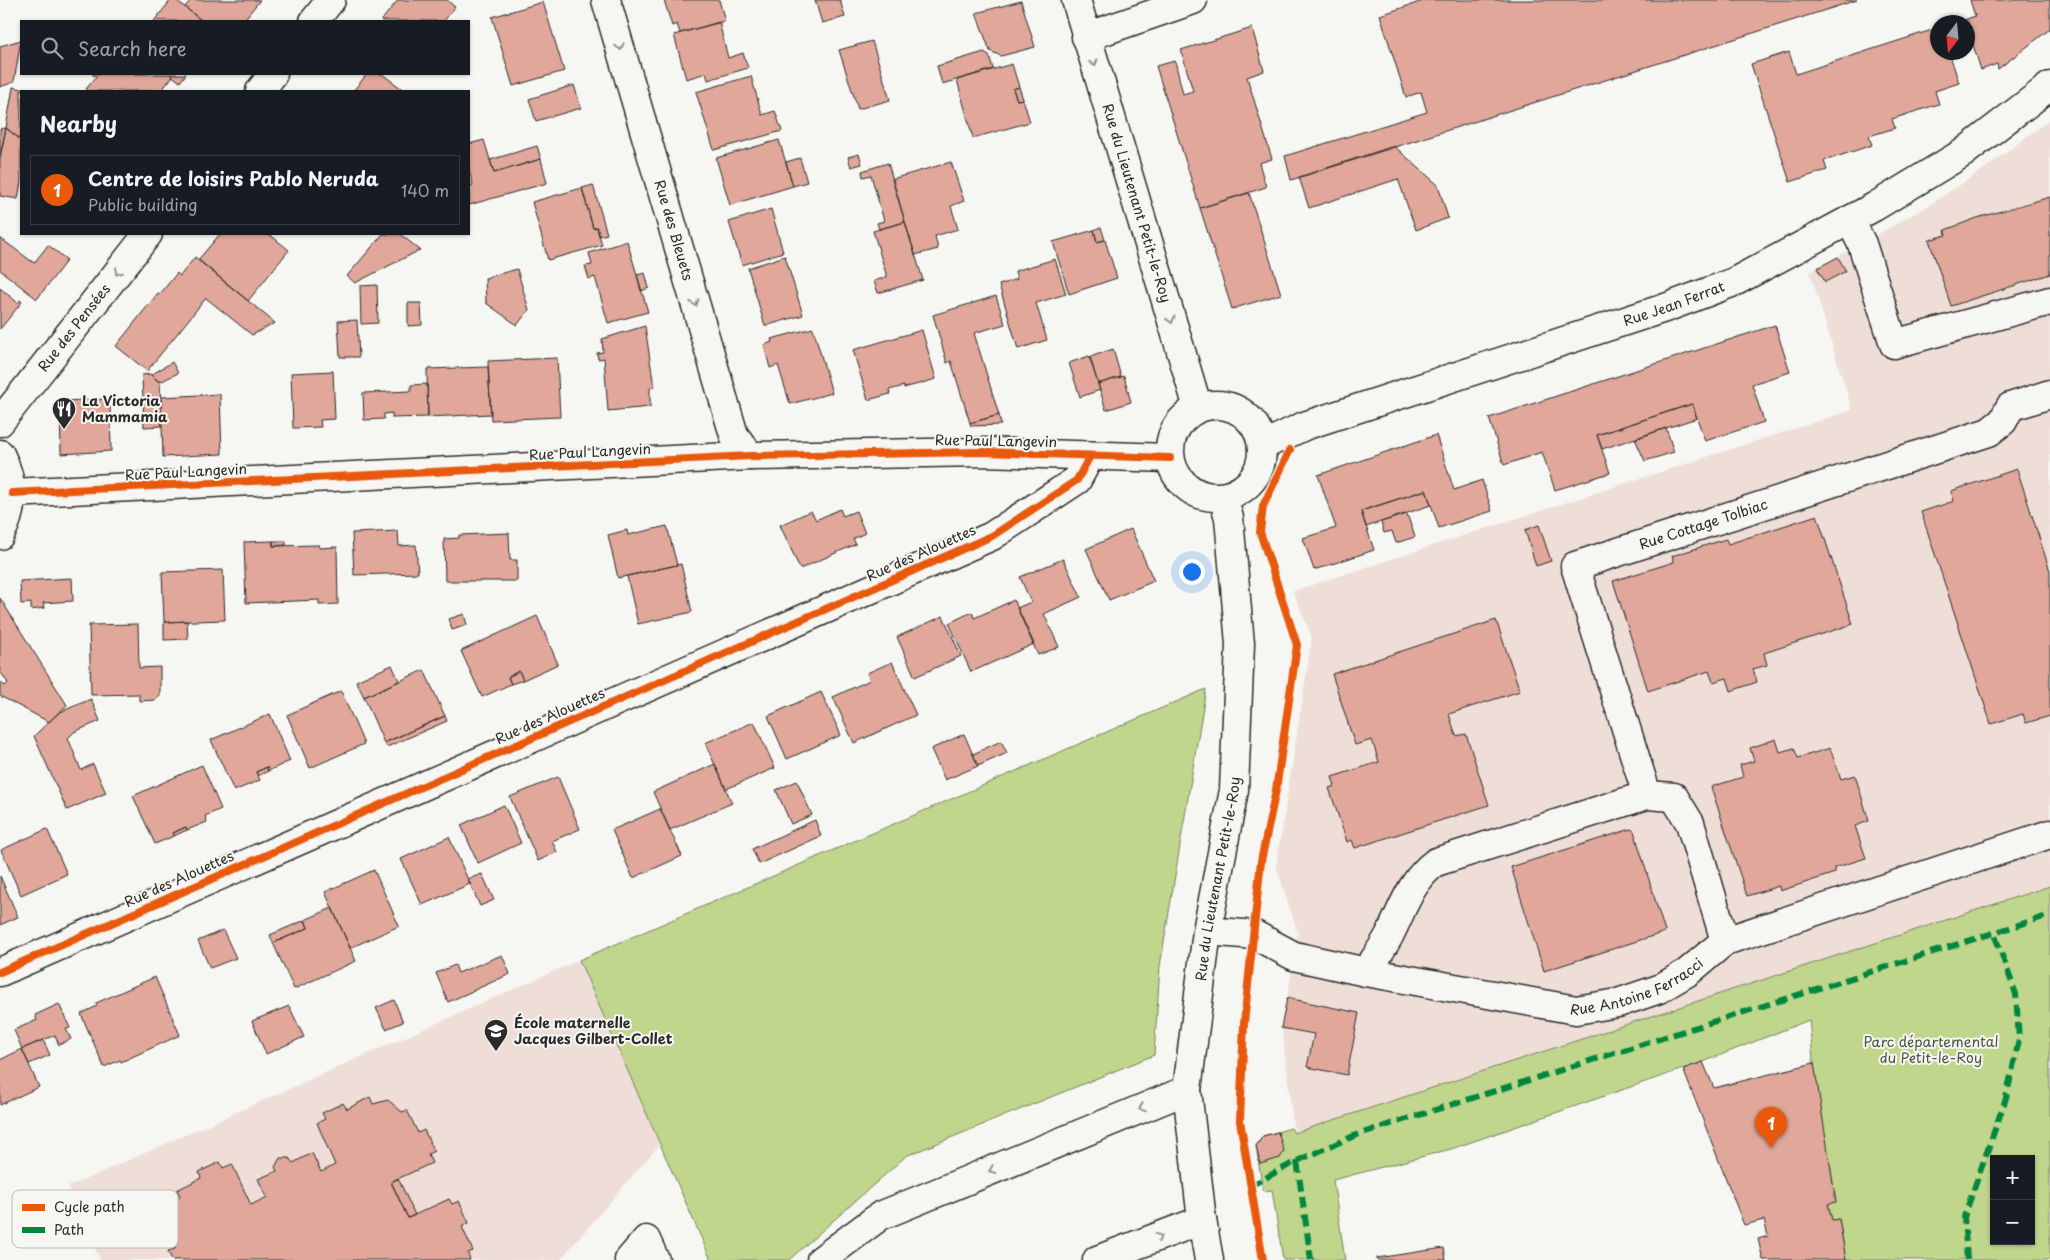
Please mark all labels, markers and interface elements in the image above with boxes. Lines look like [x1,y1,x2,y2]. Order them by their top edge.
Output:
north arrow [1930,15,1975,60]
search box [20,20,470,75]
icon: search [38,34,66,62]
text: Search here [78,34,187,62]
one-way arrow [615,42,625,50]
one-way arrow [1089,59,1099,67]
street label: Rue du Lieutenant Petit-le-Roy [1098,101,1177,305]
text: Nearby [40,107,117,139]
text: Centre de loisirs Pablo Neruda [88,164,379,192]
street label: Rue des Bleuets [649,177,699,283]
text: 1 [53,178,61,202]
text: 140 m [401,178,449,202]
text: Public building [88,192,198,216]
one-way arrow [115,266,123,275]
street label: Rue Jean Ferrat [1620,276,1728,331]
street label: Rue des Pensées [33,279,115,376]
one-way arrow [690,299,700,307]
one-way arrow [1165,315,1175,323]
place label: La Victoria Mammamia [82,390,168,427]
restaurant icon: La Victoria Mammamia [51,396,77,430]
street label: Rue Paul Langevin [935,429,1057,452]
street label: Rue Paul Langevin [528,438,652,465]
street label: Rue Paul Langevin [124,458,248,485]
street label: Rue Cottage Tolbiac [1636,493,1770,555]
street label: Rue des Alouettes [863,519,979,586]
your location [1179,559,1205,585]
street label: Rue des Alouettes [492,682,608,749]
street label: Rue du Lieutenant Petit-le-Roy [1190,776,1245,982]
street label: Rue des Alouettes [121,845,237,912]
street label: Rue Antoine Ferracci [1568,953,1708,1020]
place label: École maternelle Jacques Gilbert-Collet [514,1012,673,1049]
school or university icon: École maternelle Jacques Gilbert-Collet [483,1018,509,1052]
park label: Parc départemental du Petit-le-Roy [1863,1031,1999,1068]
one-way arrow [1138,1102,1147,1112]
pin: 1 [1755,1107,1787,1148]
map controls [1990,1155,2035,1245]
button: + [1990,1155,2035,1200]
one-way arrow [988,1164,997,1174]
legend [12,1190,178,1248]
text: Cycle path [54,1196,125,1217]
button: − [1990,1200,2035,1245]
text: Path [54,1219,84,1240]
one-way arrow [1154,1232,1163,1243]

